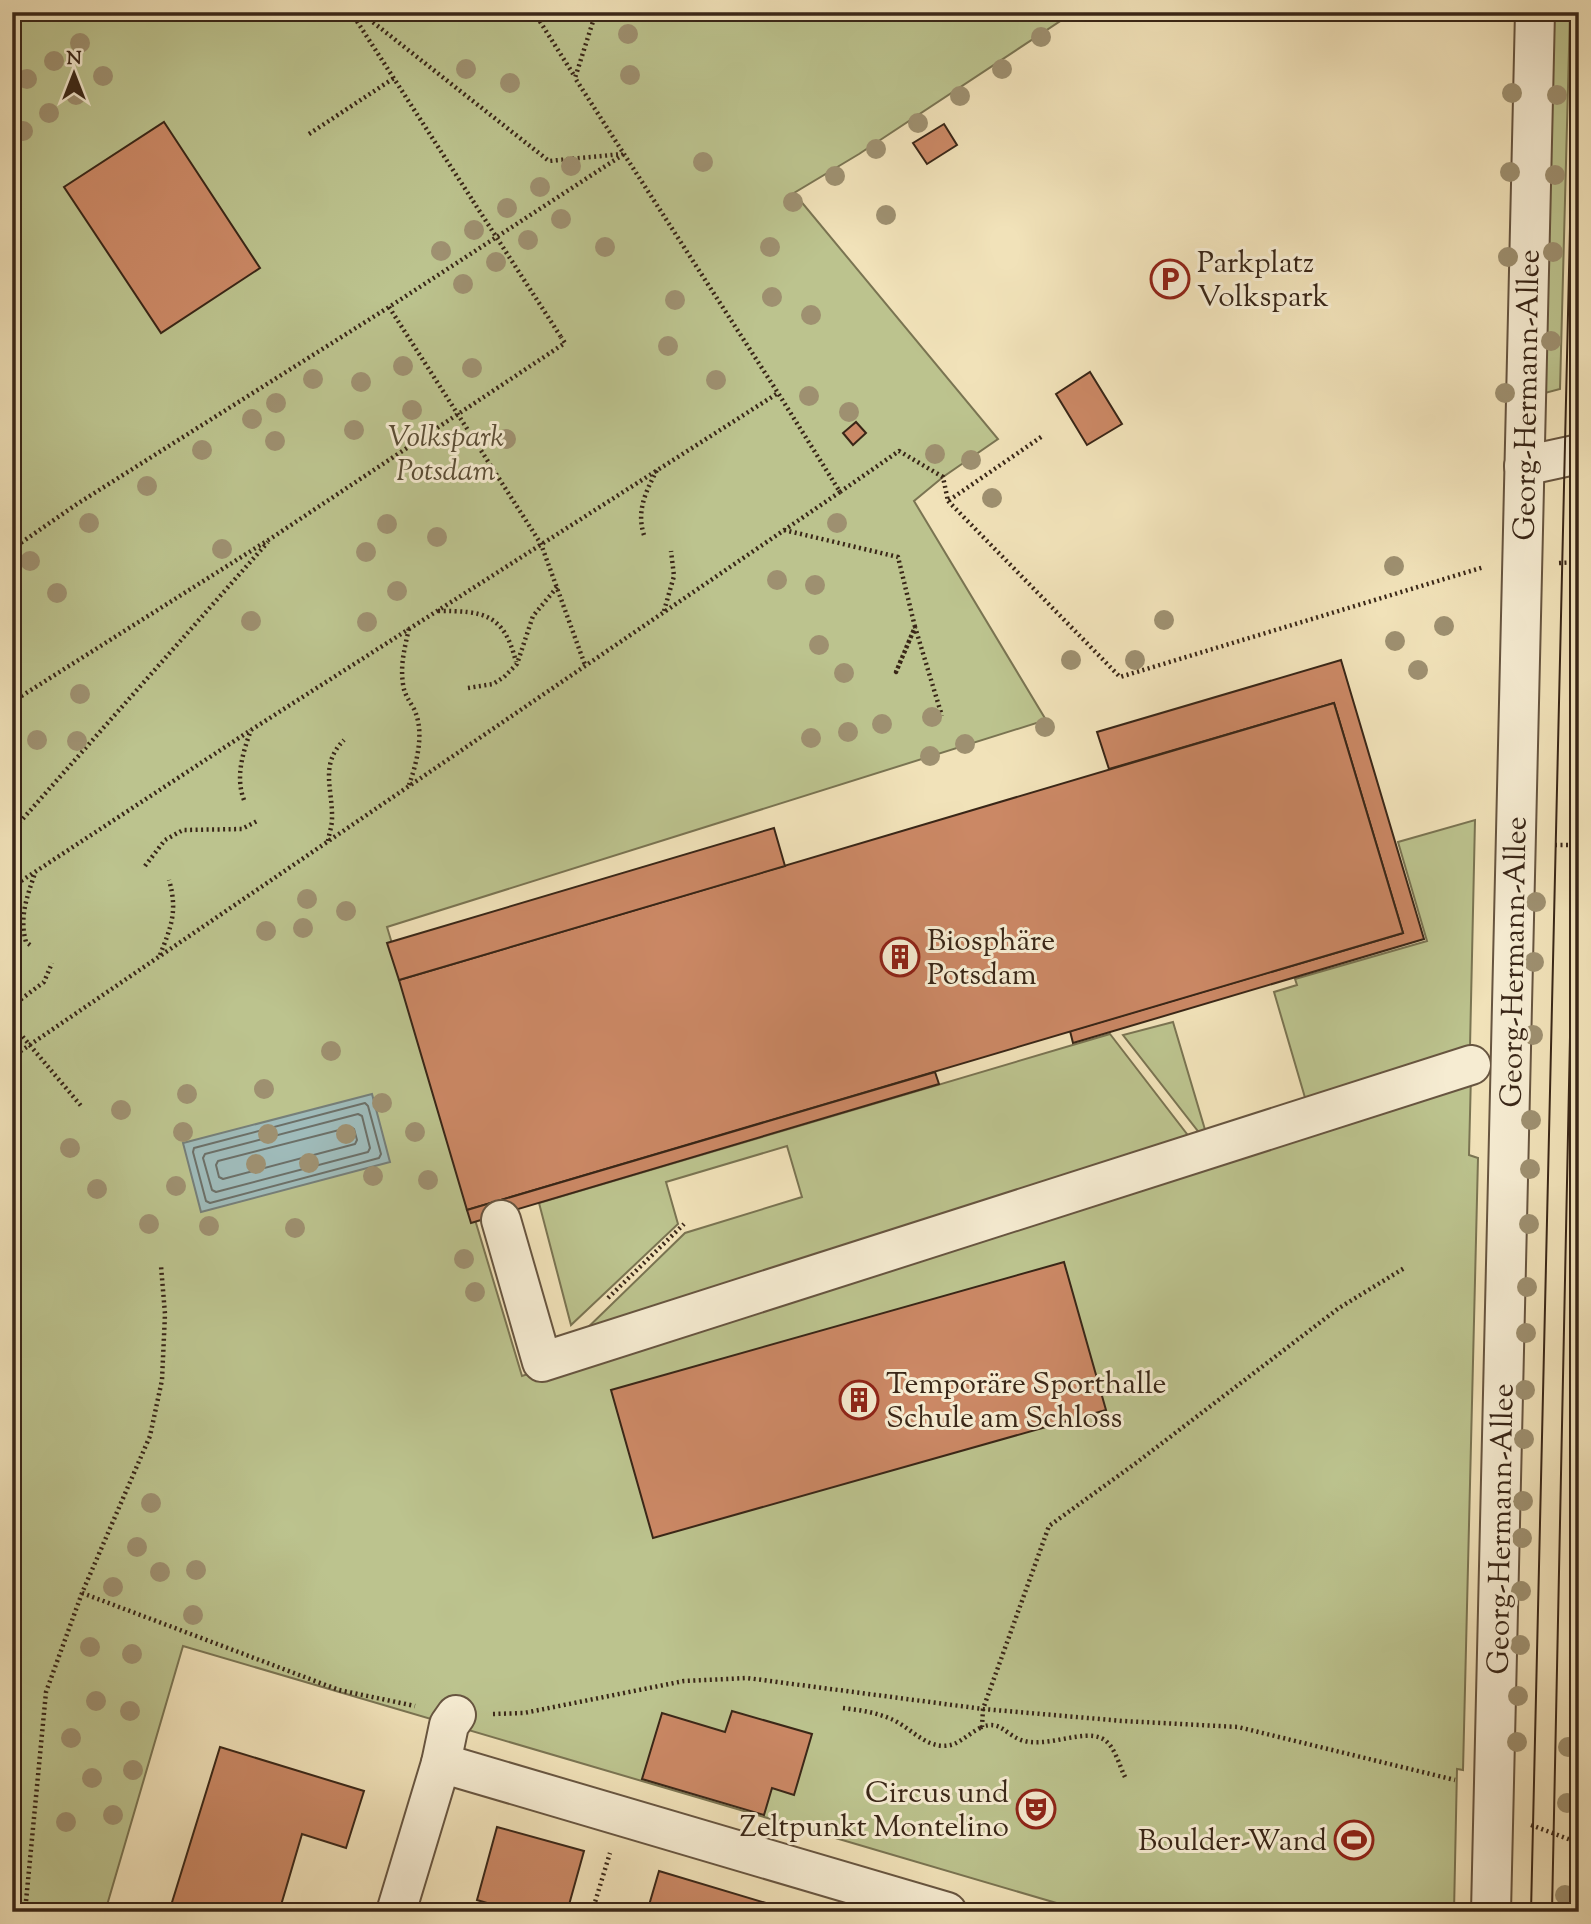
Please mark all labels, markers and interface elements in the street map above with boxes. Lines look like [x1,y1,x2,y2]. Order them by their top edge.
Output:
north arrow [38,38,108,108]
text: N [66,46,82,73]
place label: Parkplatz Volkspark [1197,243,1329,320]
street label: Georg-Hermann-Allee [1504,249,1553,541]
parking icon: Parkplatz Volkspark [1149,258,1191,300]
park label: Volkspark Potsdam [388,417,504,494]
street label: Georg-Hermann-Allee [1491,816,1540,1108]
place label: Biosphäre Potsdam [927,921,1055,998]
building icon: Biosphäre Potsdam [879,936,921,978]
place label: Temporäre Sporthalle Schule am Schloss [886,1364,1167,1441]
building icon: Temporäre Sporthalle Schule am Schloss [838,1379,880,1421]
street label: Georg-Hermann-Allee [1478,1383,1527,1675]
place label: Circus und Zeltpunkt Montelino [740,1773,1009,1850]
theatre icon: Circus und Zeltpunkt Montelino [1015,1788,1057,1830]
sports icon: Boulder-Wand [1333,1819,1375,1861]
place label: Boulder-Wand [1138,1821,1327,1864]

